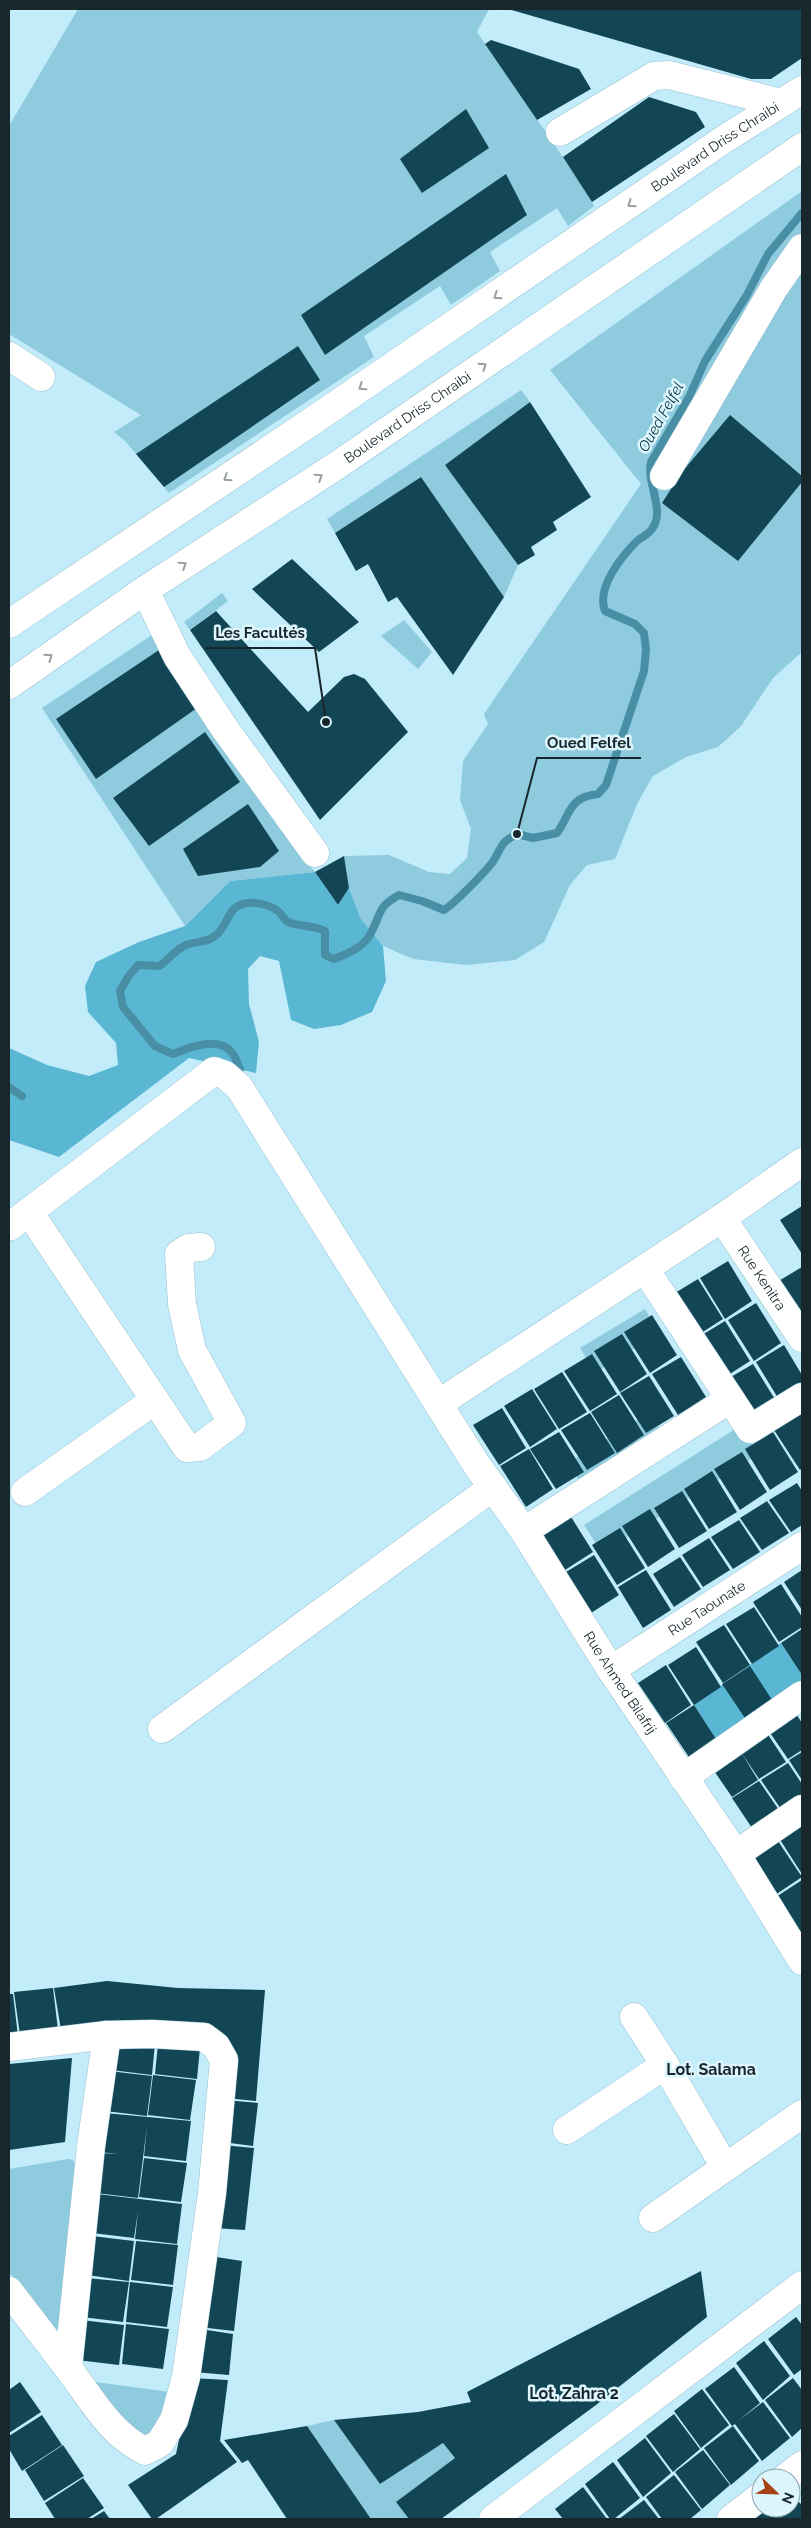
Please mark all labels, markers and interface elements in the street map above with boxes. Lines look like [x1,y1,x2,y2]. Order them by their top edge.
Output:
street label: Boulevard Driss Chraibi [648,99,782,195]
one-way arrow [627,198,636,207]
one-way arrow [493,290,502,299]
one-way arrow [477,363,487,372]
street label: Boulevard Driss Chraibi [341,368,474,466]
water label: Oued Felfel [635,379,688,455]
one-way arrow [358,381,368,390]
one-way arrow [224,471,233,481]
one-way arrow [314,474,323,483]
one-way arrow [178,562,187,572]
callout: Les Facultés [205,618,315,648]
text: Les Facultés [215,624,305,642]
one-way arrow [43,654,53,663]
callout: Oued Felfel [537,728,641,758]
text: Oued Felfel [547,734,631,752]
street label: Rue Kenitra [735,1243,789,1313]
street label: Rue Taounate [665,1577,748,1639]
street label: Rue Ahmed Bilafrij [581,1628,660,1737]
district label: Lot. Salama [666,2060,756,2079]
district label: Lot. Zahra 2 [529,2384,619,2403]
north arrow [751,2468,801,2518]
text: N [779,2490,797,2506]

